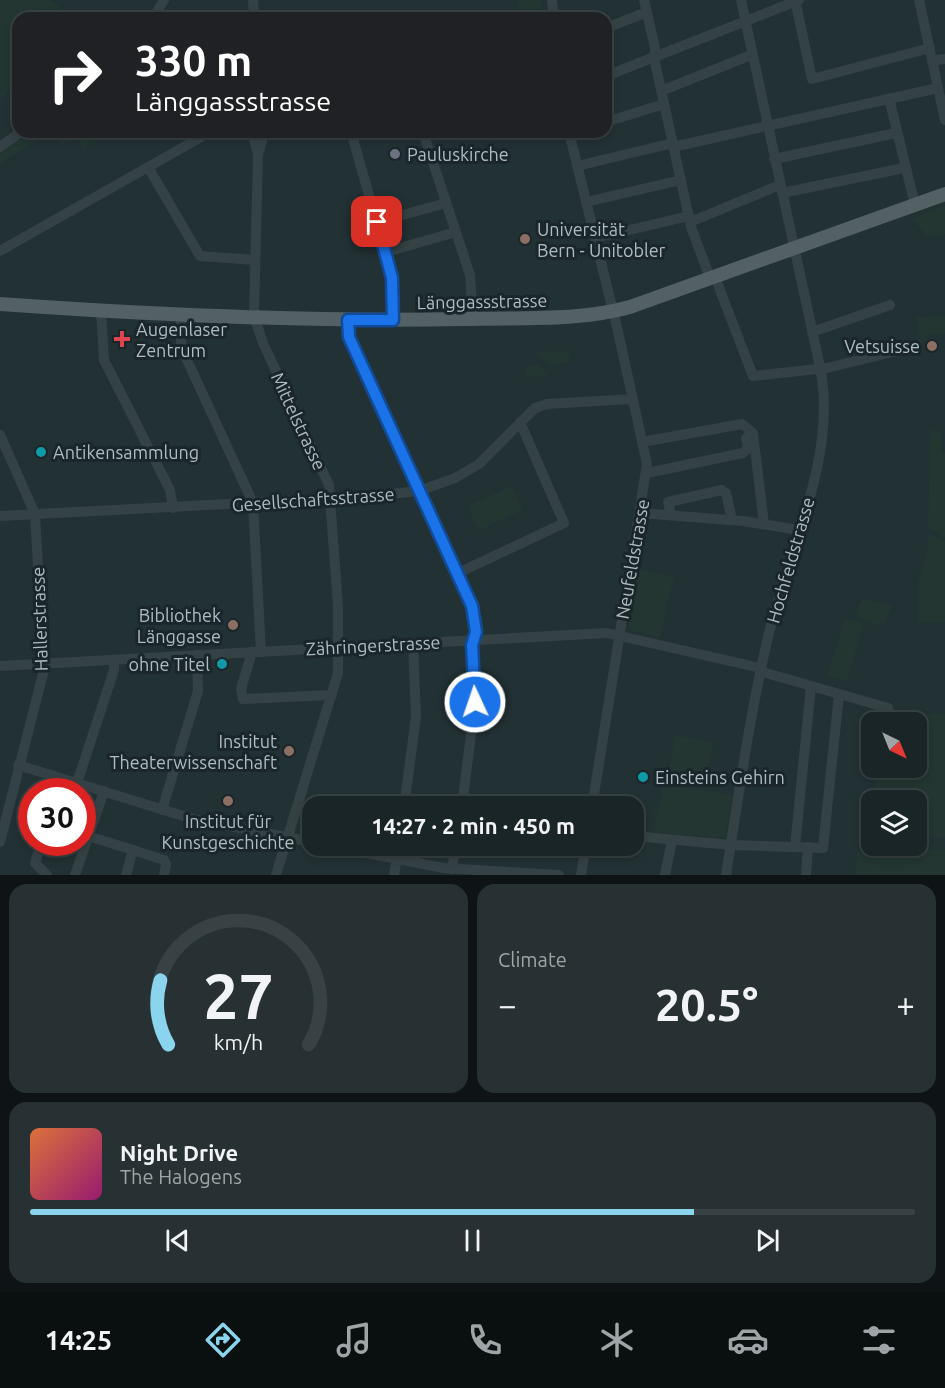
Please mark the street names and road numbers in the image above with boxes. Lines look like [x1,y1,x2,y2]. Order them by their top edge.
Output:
street label: Länggassstrasse [416,290,548,312]
street label: Mittelstrasse [268,369,330,473]
street label: Gesellschaftsstrasse [231,483,395,515]
street label: Hochfeldstrasse [762,495,818,625]
street label: Neufeldstrasse [612,497,652,621]
street label: Hallerstrasse [27,566,51,672]
street label: Zähringerstrasse [305,631,441,659]

